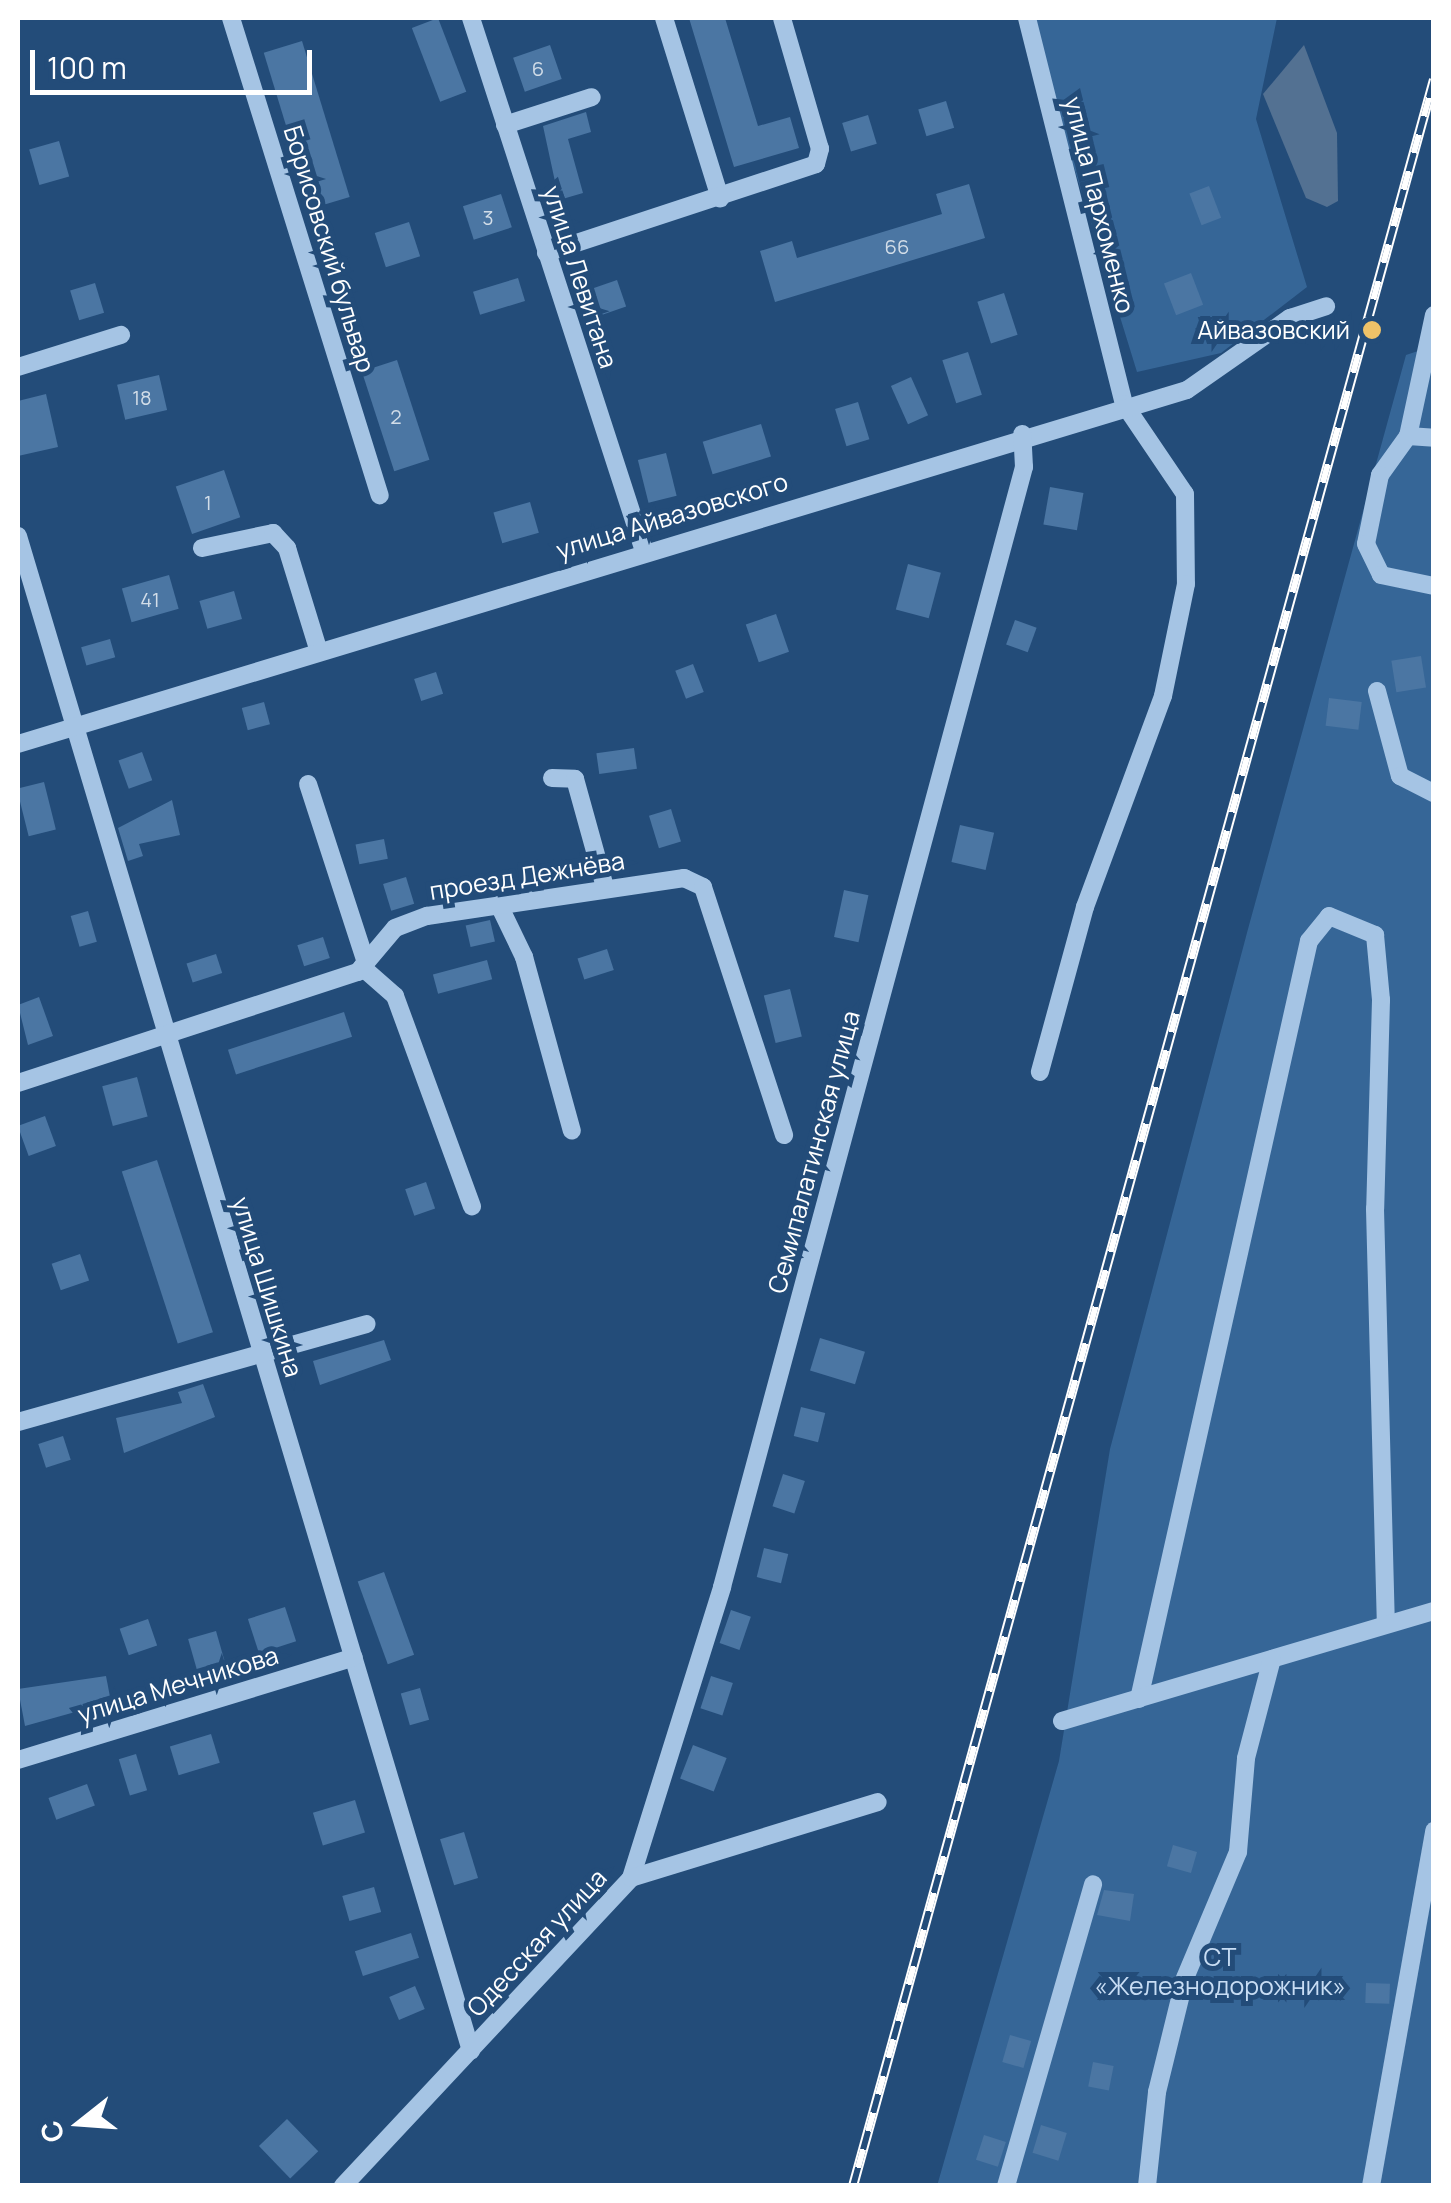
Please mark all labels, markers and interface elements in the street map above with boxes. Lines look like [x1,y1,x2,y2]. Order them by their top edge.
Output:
scale bar [35,30,318,92]
text: 100 m [47,47,127,88]
house number: 6 [532,56,544,80]
street label: улица Пархоменко [1058,94,1140,316]
street label: Борисовский бульвар [277,122,381,376]
street label: улица Левитана [536,182,624,372]
house number: 3 [482,205,494,229]
house number: 66 [885,234,909,258]
place label: Айвазовский [1197,315,1350,345]
marker: Айвазовский [1359,317,1385,343]
house number: 18 [132,385,152,409]
house number: 2 [390,404,402,428]
street label: улица Айвазовского [553,466,791,566]
house number: 1 [204,490,212,514]
house number: 41 [140,587,160,611]
street label: проезд Дежнёва [427,846,627,906]
street label: Семипалатинская улица [762,1007,866,1297]
street label: улица Шишкина [225,1193,309,1381]
street label: улица Мечникова [74,1640,282,1730]
street label: Одесская улица [461,1863,613,2023]
park label: СТ «Железнодорожник» [1094,1943,1346,2002]
north arrow [30,2073,130,2173]
text: С [30,2116,73,2147]

